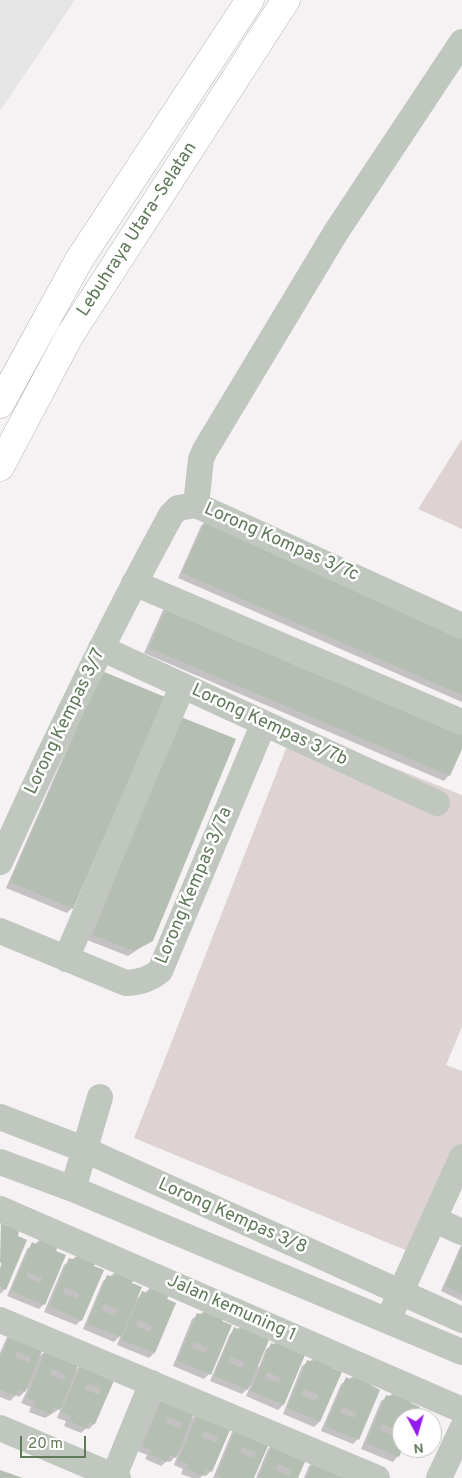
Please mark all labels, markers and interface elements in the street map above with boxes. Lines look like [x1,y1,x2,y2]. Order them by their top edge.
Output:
street label: Lebuhraya Utara–Selatan [73,139,203,321]
street label: Lorong Kompas 3/7c [200,499,362,587]
street label: Lorong Kempas 3/7 [21,646,111,798]
street label: Lorong Kempas 3/7b [188,680,350,772]
street label: Lorong Kempas 3/7a [152,804,238,968]
street label: Lorong Kempas 3/8 [154,1174,310,1260]
street label: Jalan kemuning 1 [163,1271,299,1347]
north arrow [392,1408,442,1458]
scale bar [22,1426,89,1458]
text: 20 m [28,1435,63,1454]
text: N [413,1438,424,1456]

